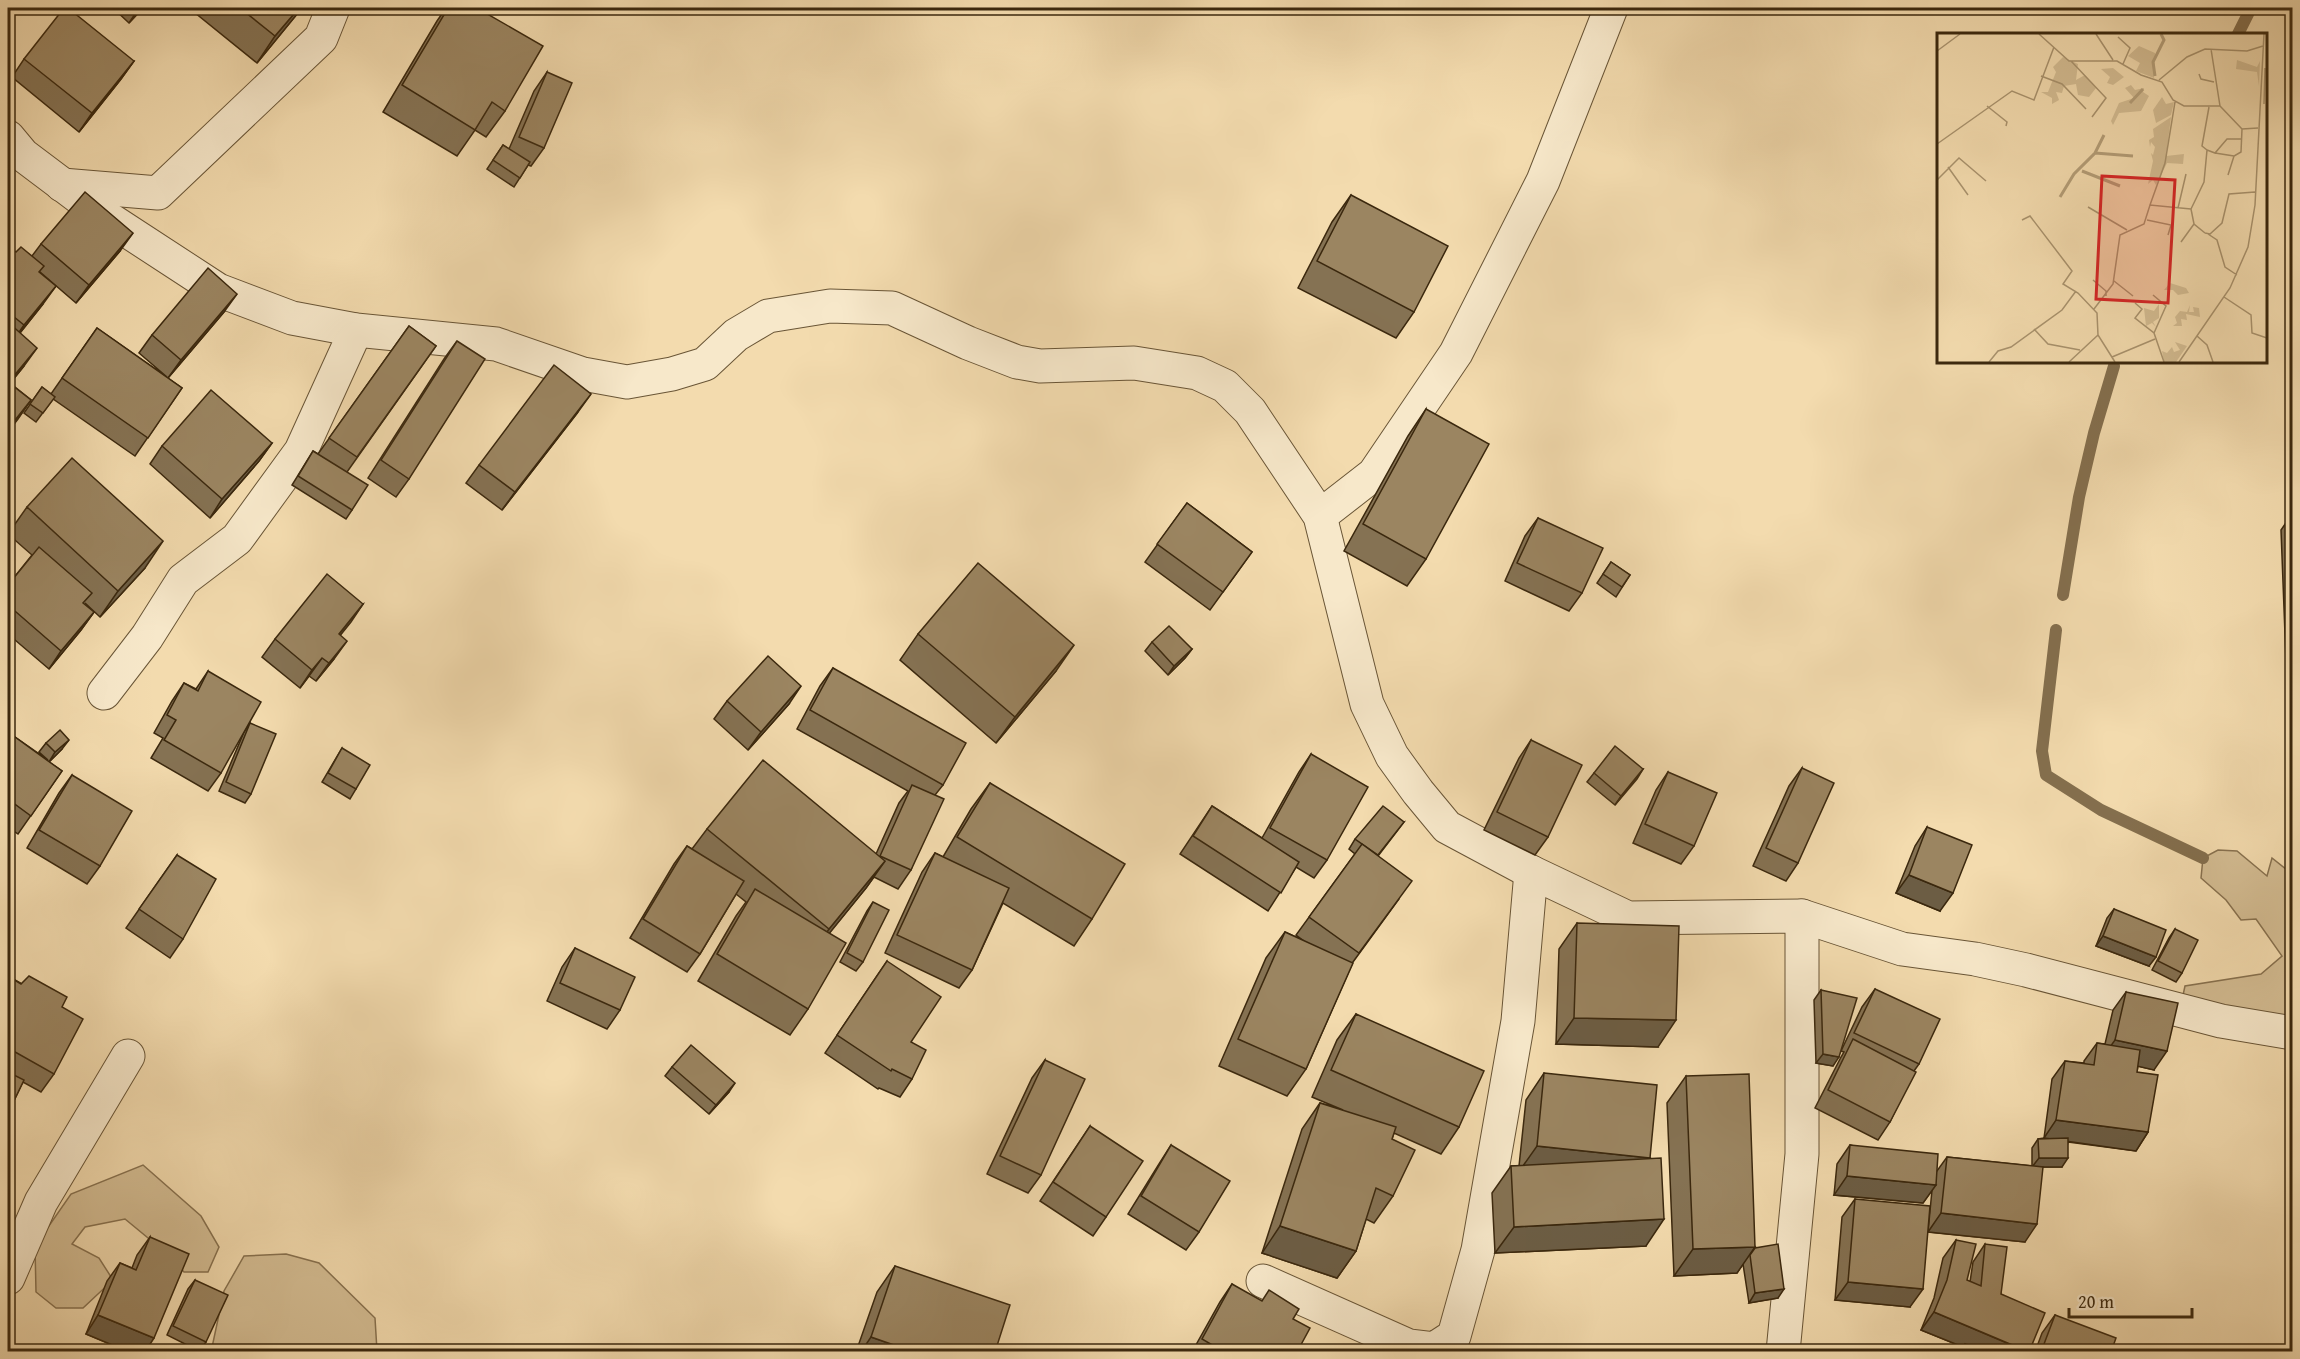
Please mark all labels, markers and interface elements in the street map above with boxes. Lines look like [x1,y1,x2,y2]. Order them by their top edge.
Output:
inset map [1937,33,2267,363]
scale bar [2069,1281,2192,1319]
text: 20 m [2078,1288,2114,1315]

